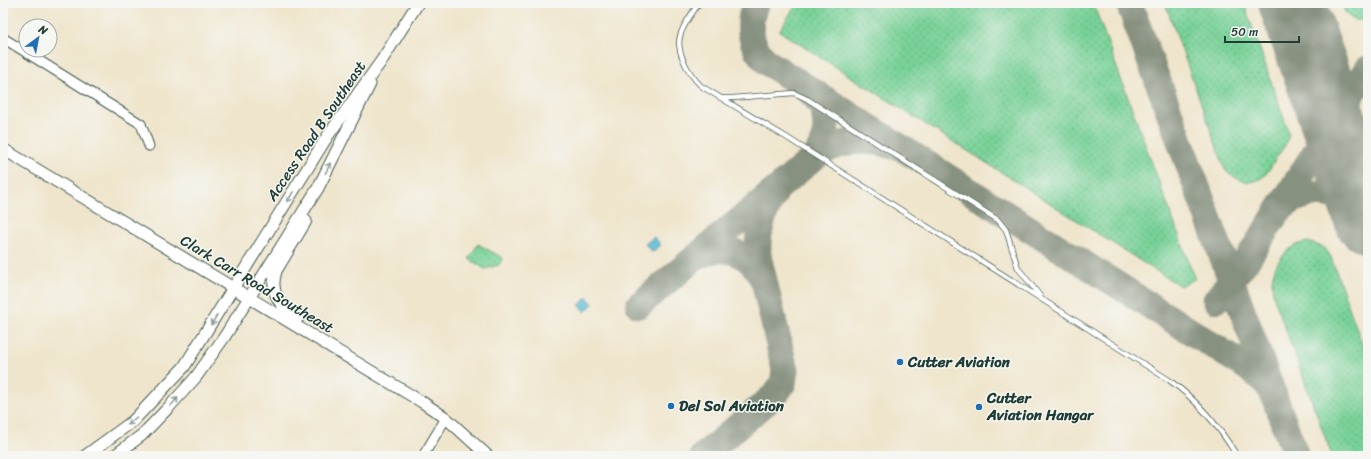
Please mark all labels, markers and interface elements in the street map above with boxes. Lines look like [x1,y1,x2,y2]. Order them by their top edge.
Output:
north arrow [18,18,58,58]
scale bar [1225,18,1299,44]
text: N [34,19,52,40]
text: 50 m [1231,21,1258,43]
street label: Access Road B Southeast [259,55,373,207]
one-way arrow [325,162,332,174]
one-way arrow [286,191,294,202]
street label: Clark Carr Road Southeast [175,228,339,341]
one-way arrow [209,314,217,326]
place label: Cutter Aviation [907,349,1011,375]
marker: Cutter Aviation [895,357,905,367]
place label: Cutter Aviation Hangar [986,385,1095,428]
place label: Del Sol Aviation [679,393,785,419]
one-way arrow [169,397,178,407]
marker: Del Sol Aviation [666,401,676,411]
marker: Cutter Aviation Hangar [974,402,984,412]
one-way arrow [127,416,138,425]

